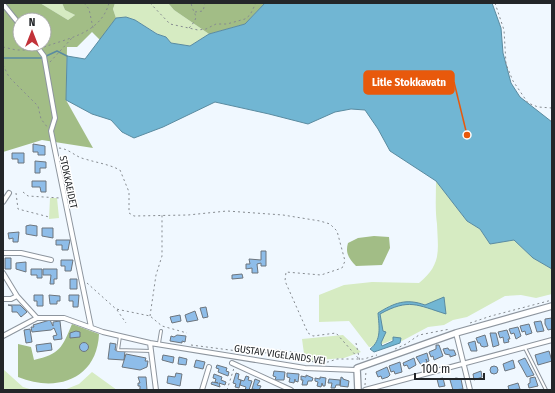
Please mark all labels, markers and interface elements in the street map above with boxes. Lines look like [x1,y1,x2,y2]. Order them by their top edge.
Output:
north arrow [12,12,52,52]
text: N [29,16,35,29]
callout: Litle Stokkavatn [364,71,454,94]
text: Litle Stokkavatn [372,76,446,89]
street label: STOKKAEIDET [57,155,80,210]
street label: GUSTAV VIGELANDS VEI [233,343,326,367]
scale bar [415,355,484,381]
text: 100 m [421,362,450,376]

